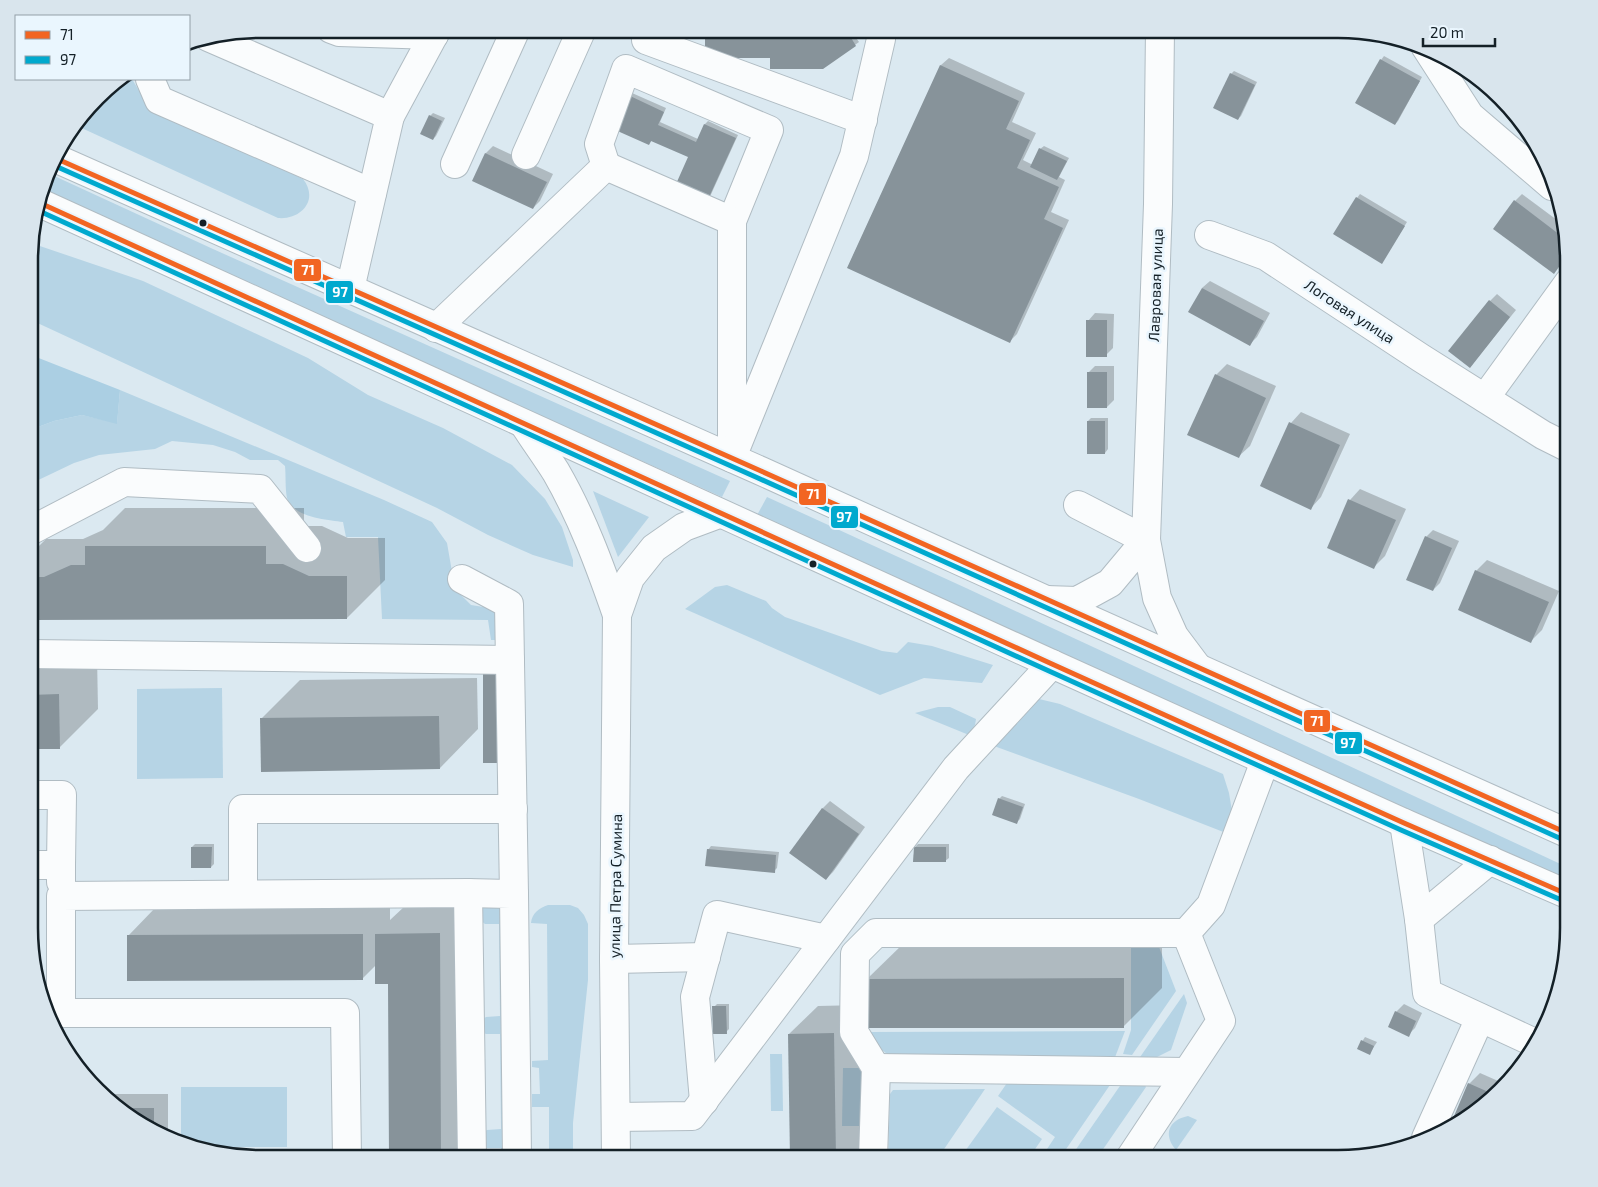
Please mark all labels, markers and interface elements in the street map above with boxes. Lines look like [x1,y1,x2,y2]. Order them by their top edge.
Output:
legend [15,15,190,80]
scale bar [1423,15,1496,47]
text: 20 m [1430,23,1464,41]
text: 71 [60,25,74,43]
text: 97 [60,50,77,68]
unlabelled marker [198,218,208,228]
street label: Лавровая улица [1144,228,1167,342]
line badge: 71 [293,258,322,282]
text: 71 [301,261,315,278]
street label: Логовая улица [1301,275,1398,348]
line badge: 97 [325,280,354,304]
text: 97 [332,283,348,300]
line badge: 71 [798,482,827,506]
text: 71 [806,485,820,502]
line badge: 97 [830,505,859,529]
text: 97 [836,508,852,525]
unlabelled marker [808,559,818,569]
line badge: 71 [1303,709,1331,733]
text: 71 [1310,712,1324,729]
line badge: 97 [1334,731,1363,755]
text: 97 [1340,734,1356,751]
street label: улица Петра Сумина [605,814,626,958]

